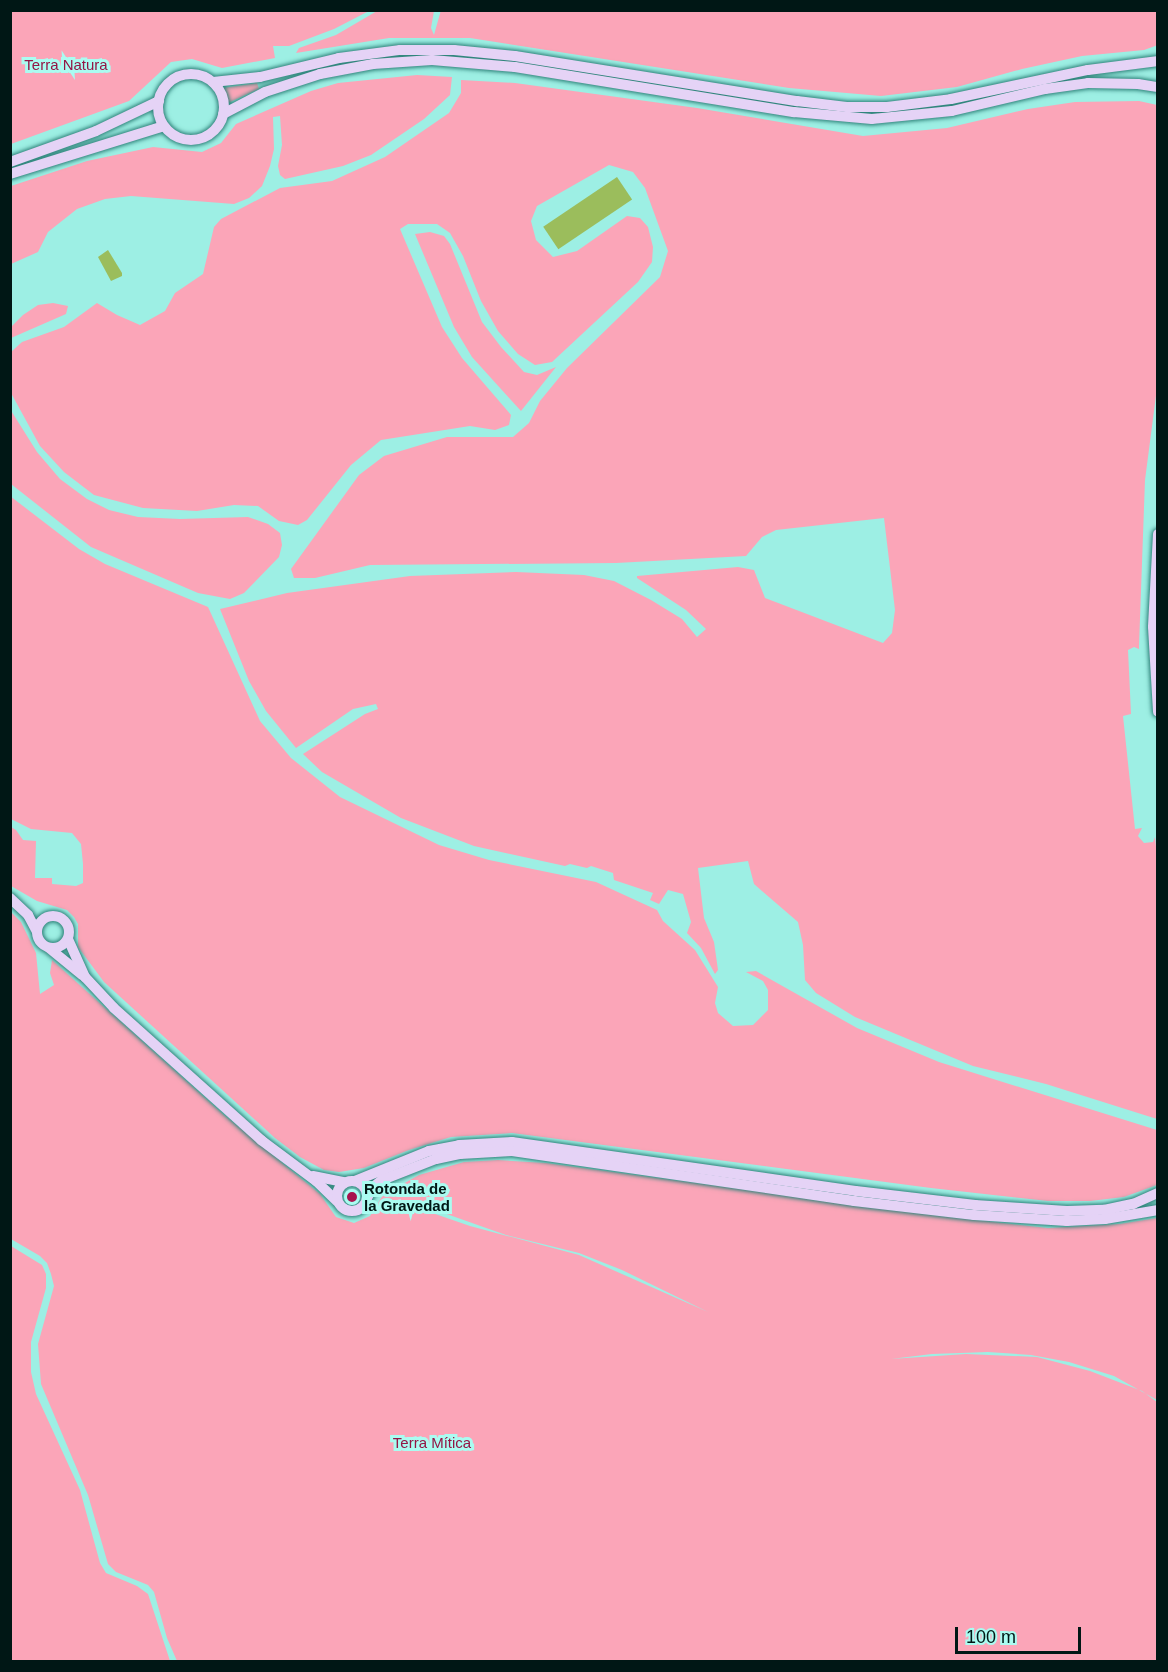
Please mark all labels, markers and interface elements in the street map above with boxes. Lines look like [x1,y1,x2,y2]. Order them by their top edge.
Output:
park label: Terra Natura [24,56,108,74]
place label: Rotonda de la Gravedad [364,1179,450,1214]
marker: Rotonda de la Gravedad [345,1190,359,1204]
park label: Terra Mítica [393,1434,471,1452]
scale bar [958,1615,1084,1653]
text: 100 m [966,1627,1016,1647]

